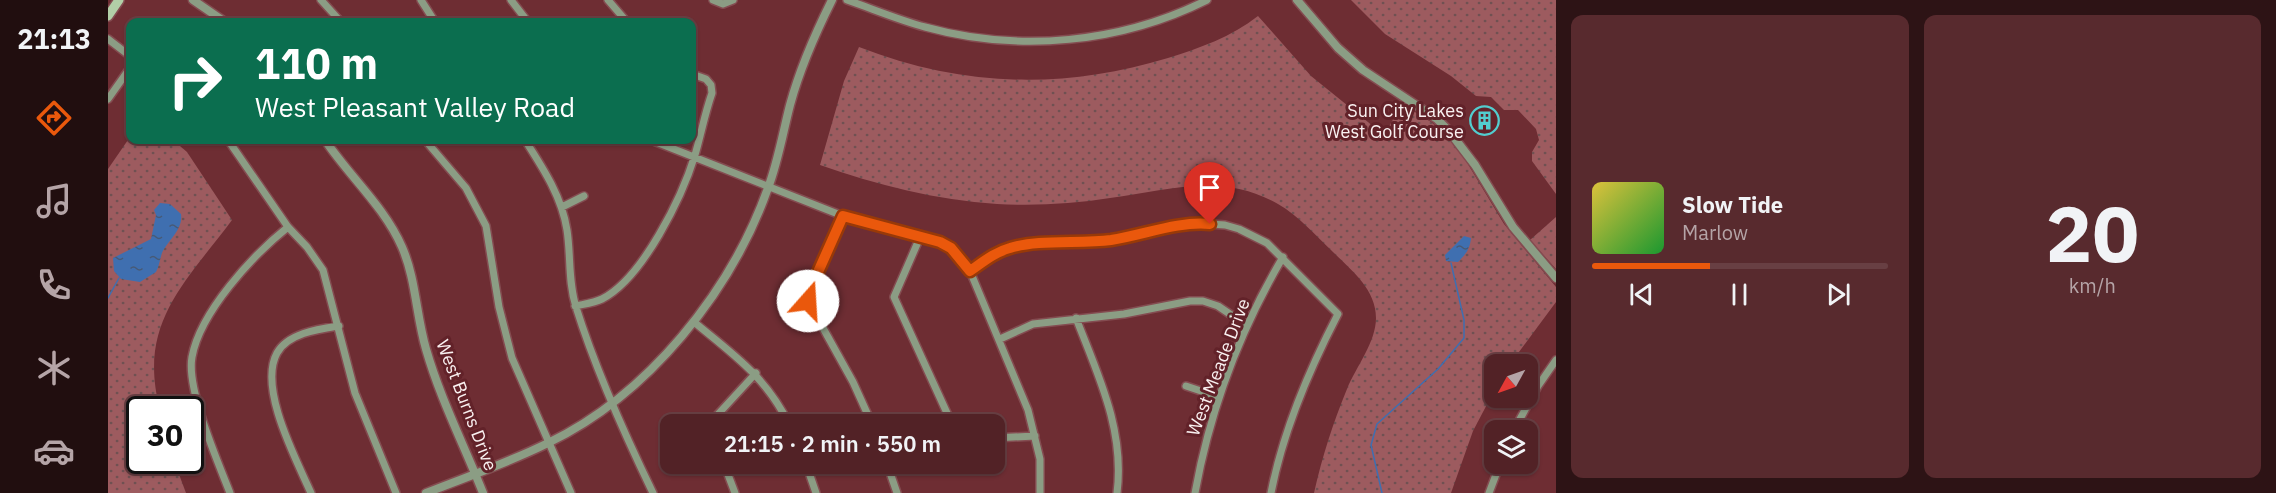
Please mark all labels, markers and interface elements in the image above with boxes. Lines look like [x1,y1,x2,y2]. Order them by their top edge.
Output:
text: 21:13 [17,21,91,56]
text: 110 m [255,36,378,91]
icon: right [156,42,234,120]
text: West Pleasant Valley Road [255,89,575,124]
icon: directions [33,97,75,139]
place label: Sun City Lakes West Golf Course [1325,99,1464,143]
building icon: Sun City Lakes West Golf Course [1469,104,1501,136]
pin [1184,162,1235,224]
icon: arrive [1193,171,1226,204]
icon: music [33,180,75,222]
text: 20 [2045,182,2139,283]
text: Slow Tide [1682,190,1783,219]
text: Marlow [1682,219,1748,246]
icon: phone [33,264,75,306]
position arrow [776,269,840,333]
text: km/h [2069,272,2116,299]
icon: previous [1625,278,1658,311]
icon: pause [1723,278,1756,311]
icon: next [1822,278,1855,311]
street label: West Meade Drive [1181,295,1255,439]
street label: West Burns Drive [431,336,503,474]
icon: climate [33,347,75,389]
north arrow [1484,354,1538,408]
map controls [1484,354,1538,474]
speed limit sign: 30 [126,396,204,474]
button: layers [1484,420,1538,474]
text: 21:15 · 2 min · 550 m [724,429,941,458]
icon: car [33,430,75,472]

